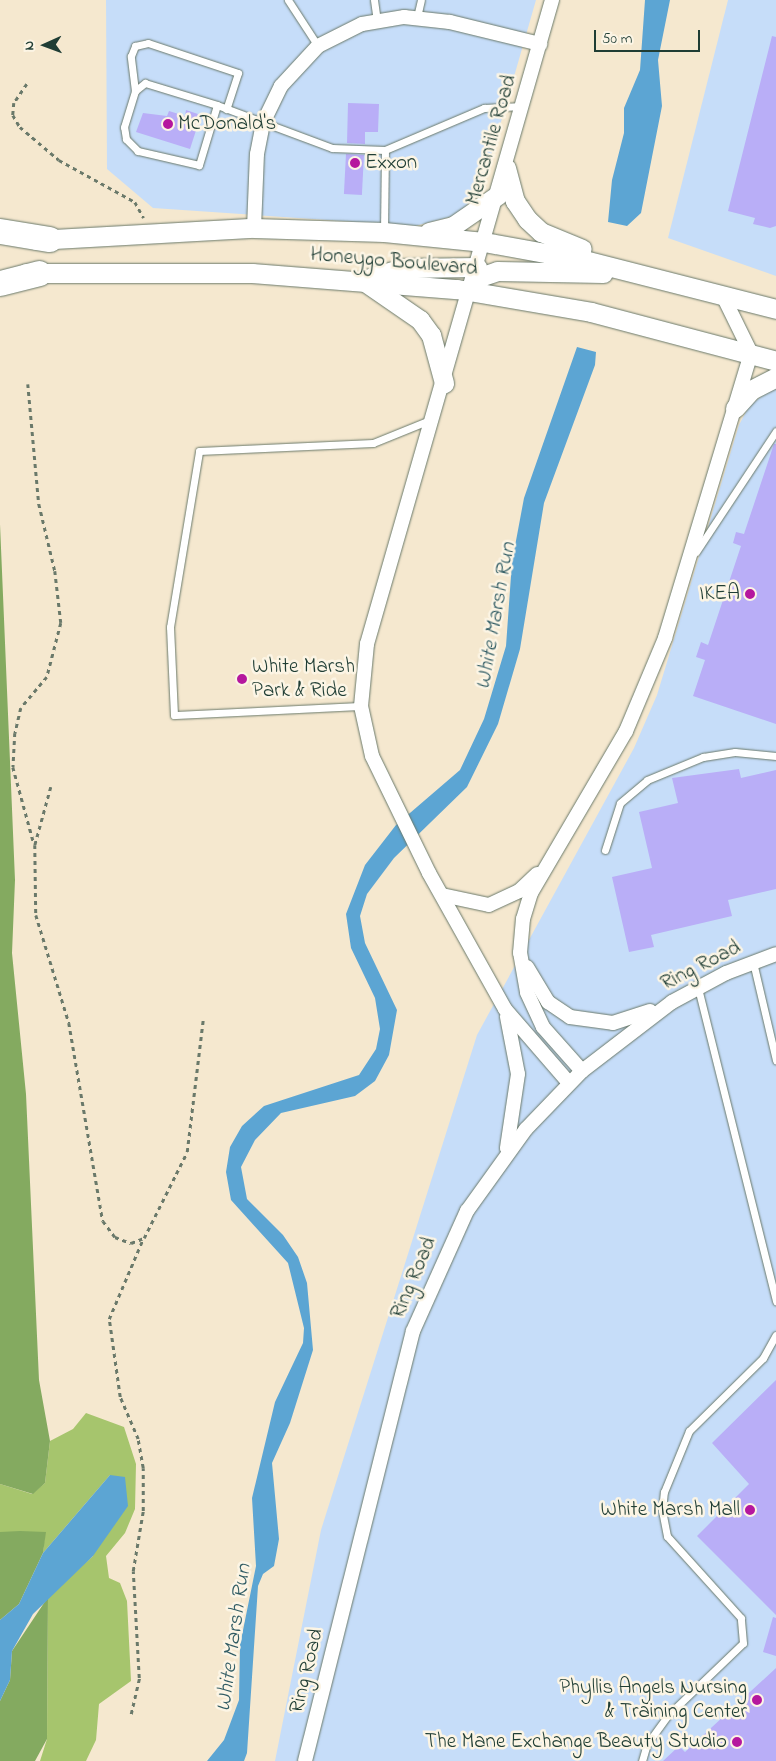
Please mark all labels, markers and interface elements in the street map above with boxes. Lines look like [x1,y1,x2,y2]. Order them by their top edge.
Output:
north arrow [20,20,70,70]
scale bar [596,20,702,52]
text: 50 m [602,28,632,50]
text: N [19,40,40,51]
street label: Mercantile Road [461,72,523,208]
place label: McDonald's [178,111,276,137]
marker: McDonald's [162,118,174,130]
place label: Exxon [365,150,417,176]
marker: Exxon [349,157,361,169]
street label: Honeygo Boulevard [309,242,479,282]
water label: White Marsh Run [471,540,523,692]
place label: IKEA [699,581,740,607]
marker: IKEA [744,588,756,600]
place label: White Marsh Park & Ride [252,654,355,704]
marker: White Marsh Park & Ride [236,673,248,685]
street label: Ring Road [657,935,745,997]
street label: Ring Road [386,1233,442,1323]
place label: White Marsh Mall [601,1497,740,1523]
marker: White Marsh Mall [744,1504,756,1516]
water label: White Marsh Run [212,1562,258,1714]
street label: Ring Road [284,1626,330,1716]
place label: Phyllis Angels Nursing & Training Center [559,1675,747,1725]
marker: Phyllis Angels Nursing & Training Center [751,1694,763,1706]
place label: The Mane Exchange Beauty Studio [425,1729,727,1755]
marker: The Mane Exchange Beauty Studio [731,1736,743,1748]

